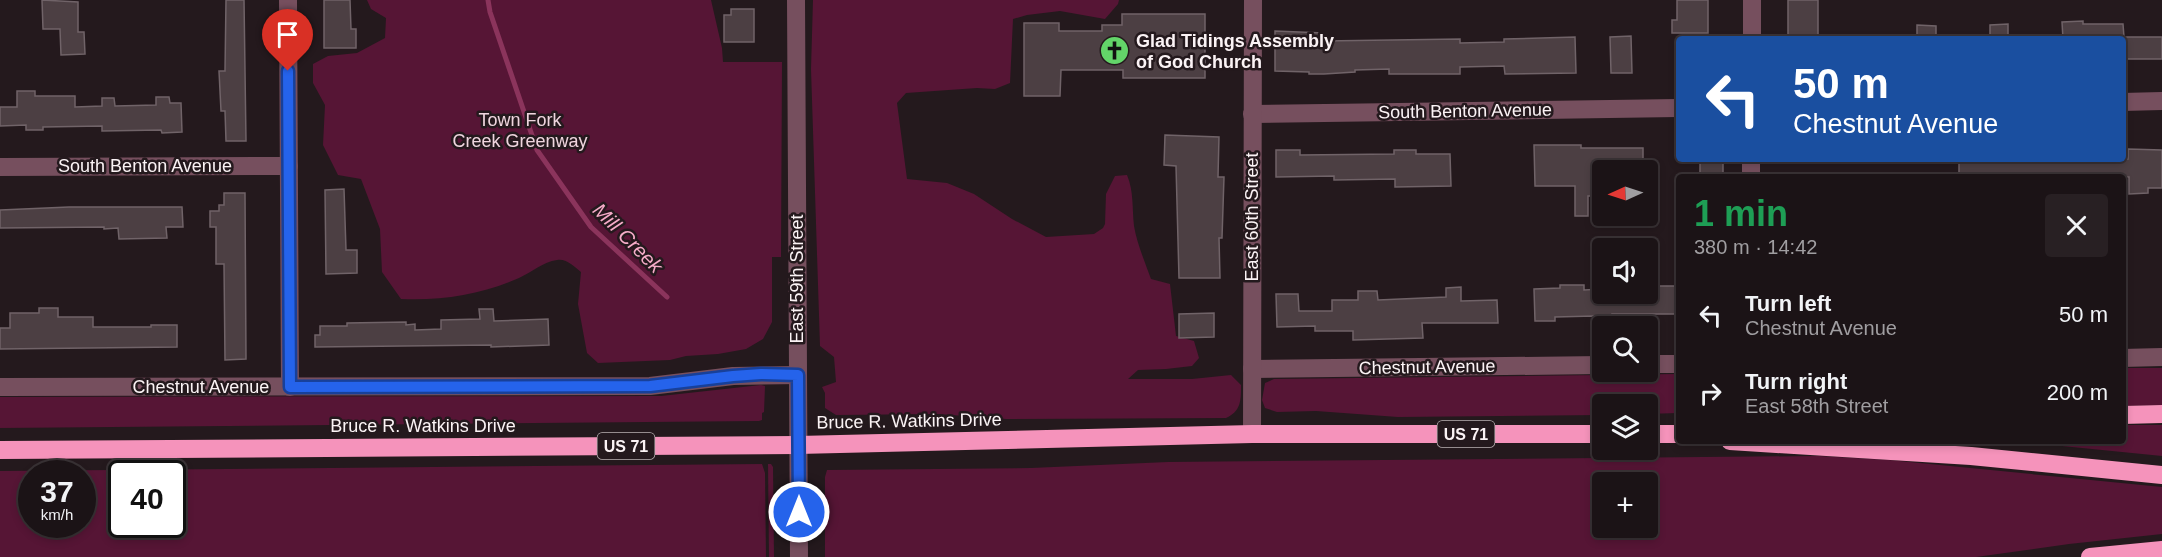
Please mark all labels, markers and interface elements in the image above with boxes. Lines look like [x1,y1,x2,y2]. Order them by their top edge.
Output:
pin [262,9,313,71]
icon: arrive [271,18,304,51]
place label: Glad Tidings Assembly of God Church [1136,31,1334,72]
church icon: Glad Tidings Assembly of God Church [1099,35,1131,67]
icon: left [1694,60,1772,138]
text: 50 m [1793,60,1889,107]
street label: South Benton Avenue [1378,99,1552,123]
text: Chestnut Avenue [1793,109,1998,139]
park label: Town Fork Creek Greenway [452,110,588,151]
street label: East 60th Street [1242,152,1262,282]
street label: South Benton Avenue [58,156,232,176]
north arrow [1592,160,1658,226]
map controls [1592,160,1658,538]
text: 1 min [1694,193,1788,234]
button: close [2045,194,2108,257]
water label: Mill Creek [589,199,668,278]
street label: East 59th Street [787,214,807,344]
text: 380 m · 14:42 [1694,236,1817,258]
button: sound [1592,238,1658,304]
text: Turn left [1745,291,1831,316]
icon: left [1694,299,1727,332]
text: 50 m [2059,302,2108,327]
button: search [1592,316,1658,382]
text: Chestnut Avenue [1745,317,1897,339]
street label: Chestnut Avenue [1358,356,1496,378]
text: Turn right [1745,369,1847,394]
street label: Chestnut Avenue [133,377,269,397]
icon: right [1694,377,1727,410]
text: 200 m [2047,380,2108,405]
button: layers [1592,394,1658,460]
text: East 58th Street [1745,395,1888,417]
street label: Bruce R. Watkins Drive [816,409,1002,433]
street label: Bruce R. Watkins Drive [330,416,516,436]
road number: US 71 [1438,421,1494,447]
road number: US 71 [598,433,654,459]
speed limit sign: 40 [108,460,186,538]
button: + [1592,472,1658,538]
text: 37 [40,475,74,508]
position arrow [767,480,831,544]
text: km/h [41,506,73,523]

